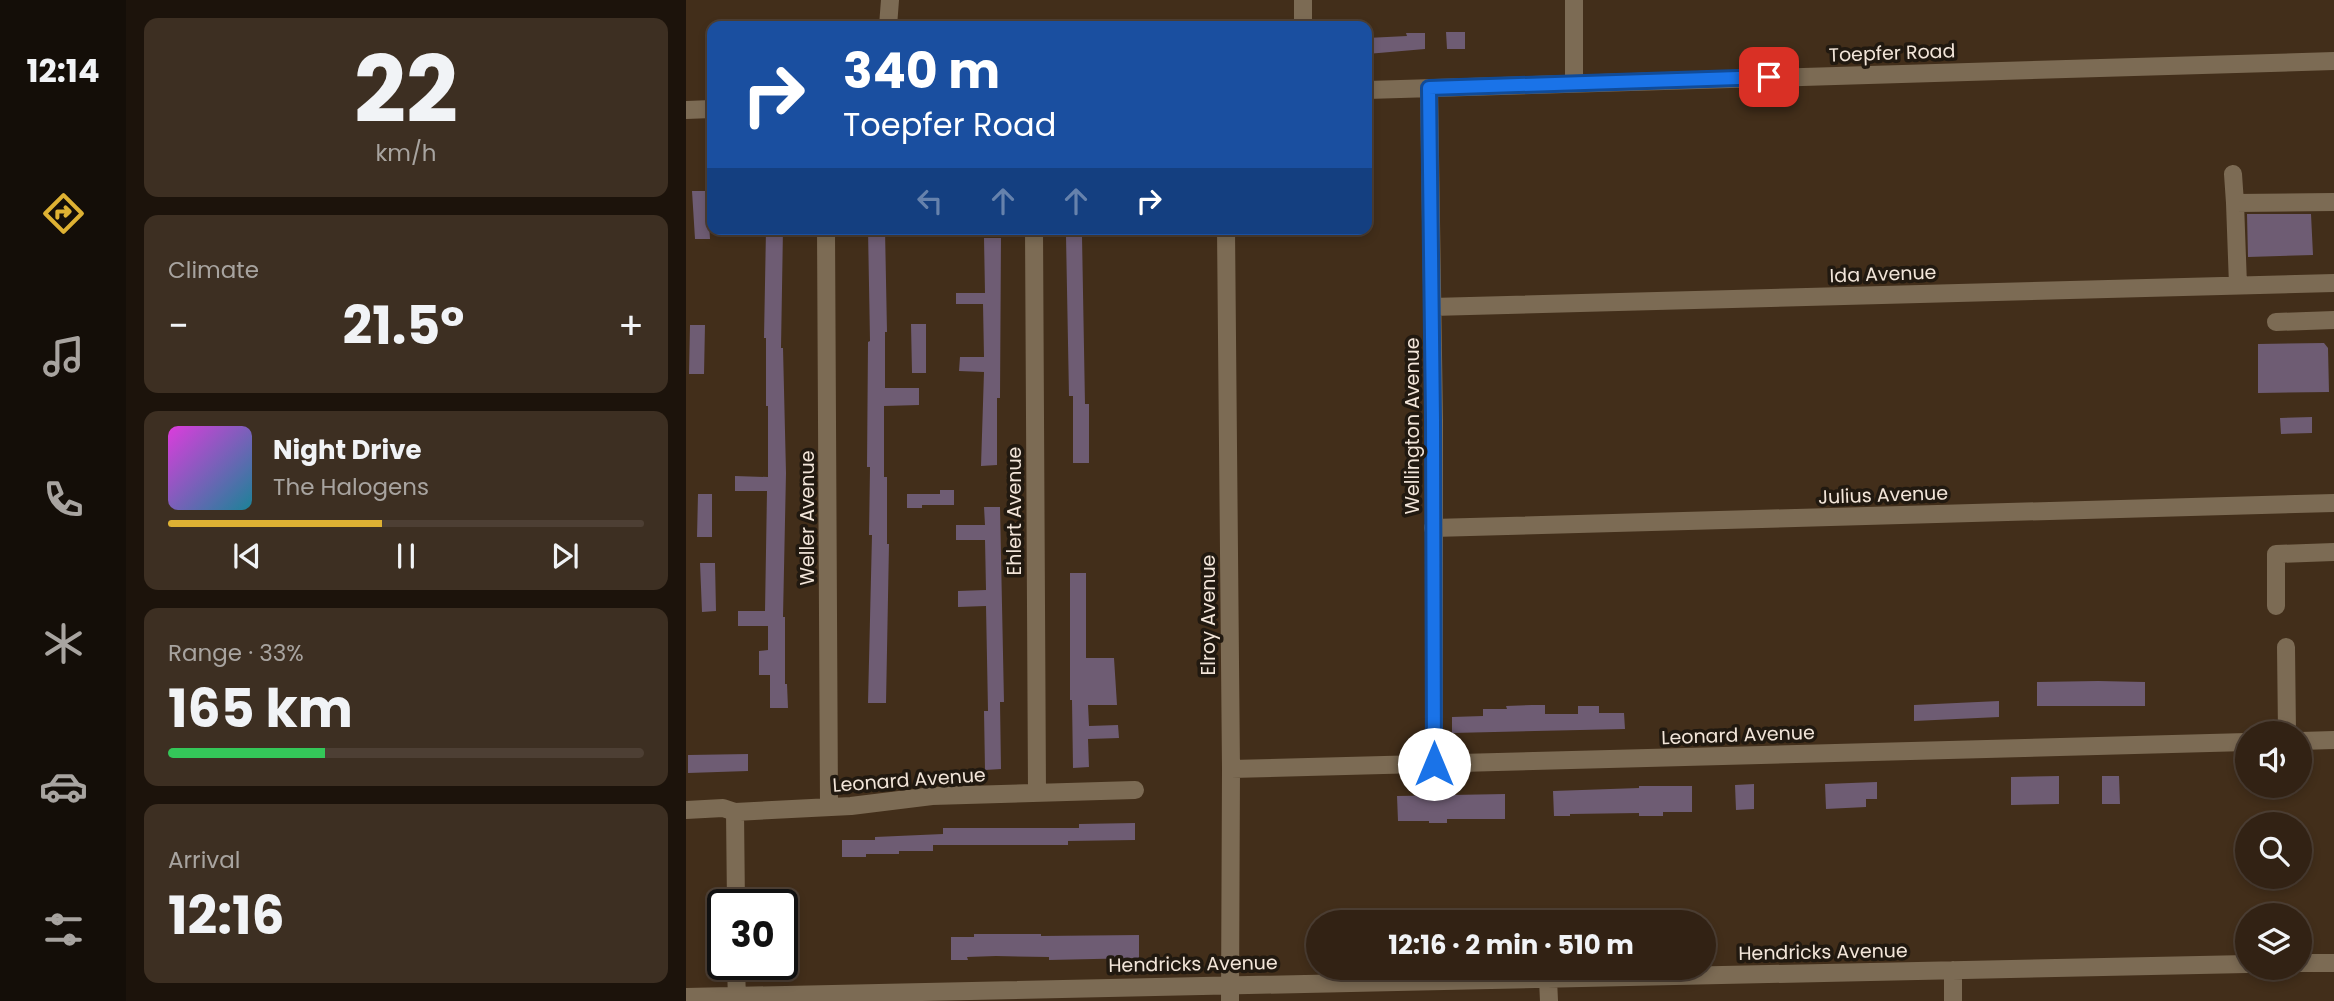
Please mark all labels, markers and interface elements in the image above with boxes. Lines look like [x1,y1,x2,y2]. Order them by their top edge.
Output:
text: 22 [354,26,458,154]
text: 340 m [843,37,1000,105]
street label: Toepfer Road [1828,37,1956,69]
pin [1739,47,1799,107]
text: 12:14 [26,48,100,93]
icon: right [728,49,819,140]
icon: arrive [1750,58,1788,96]
text: Toepfer Road [843,102,1056,147]
text: km/h [375,137,437,169]
icon: left [911,182,949,220]
icon: ahead [984,182,1022,220]
icon: ahead [1057,182,1095,220]
icon: right [1130,182,1168,220]
icon: directions [39,189,88,238]
text: Climate [168,254,259,286]
street label: Ida Avenue [1829,259,1937,289]
text: 21.5° [343,289,464,362]
text: − [168,299,189,352]
text: + [618,299,644,352]
icon: music [39,332,88,381]
street label: Wellington Avenue [1399,337,1426,515]
text: Night Drive [273,432,421,468]
street label: Ehlert Avenue [1001,447,1028,575]
street label: Weller Avenue [794,451,821,585]
text: The Halogens [273,471,429,503]
icon: phone [39,475,88,524]
street label: Julius Avenue [1818,479,1948,511]
icon: previous [228,537,266,575]
icon: pause [387,537,425,575]
icon: next [546,537,584,575]
street label: Elroy Avenue [1195,555,1222,675]
icon: climate [39,619,88,668]
text: Range · 33% [168,637,304,669]
text: 165 km [168,672,353,745]
street label: Leonard Avenue [1661,719,1815,751]
map controls [2235,721,2312,980]
button: sound [2235,721,2312,798]
position arrow [1397,727,1471,801]
street label: Leonard Avenue [831,761,987,799]
icon: car [39,762,88,811]
button: search [2235,812,2312,889]
text: Arrival [168,844,240,876]
text: 12:16 [168,879,285,952]
speed limit sign: 30 [707,889,798,980]
button: layers [2235,903,2312,980]
icon: filters [39,905,88,954]
text: 12:16 · 2 min · 510 m [1388,927,1634,963]
street label: Hendricks Avenue [1738,937,1908,967]
street label: Hendricks Avenue [1108,949,1278,979]

